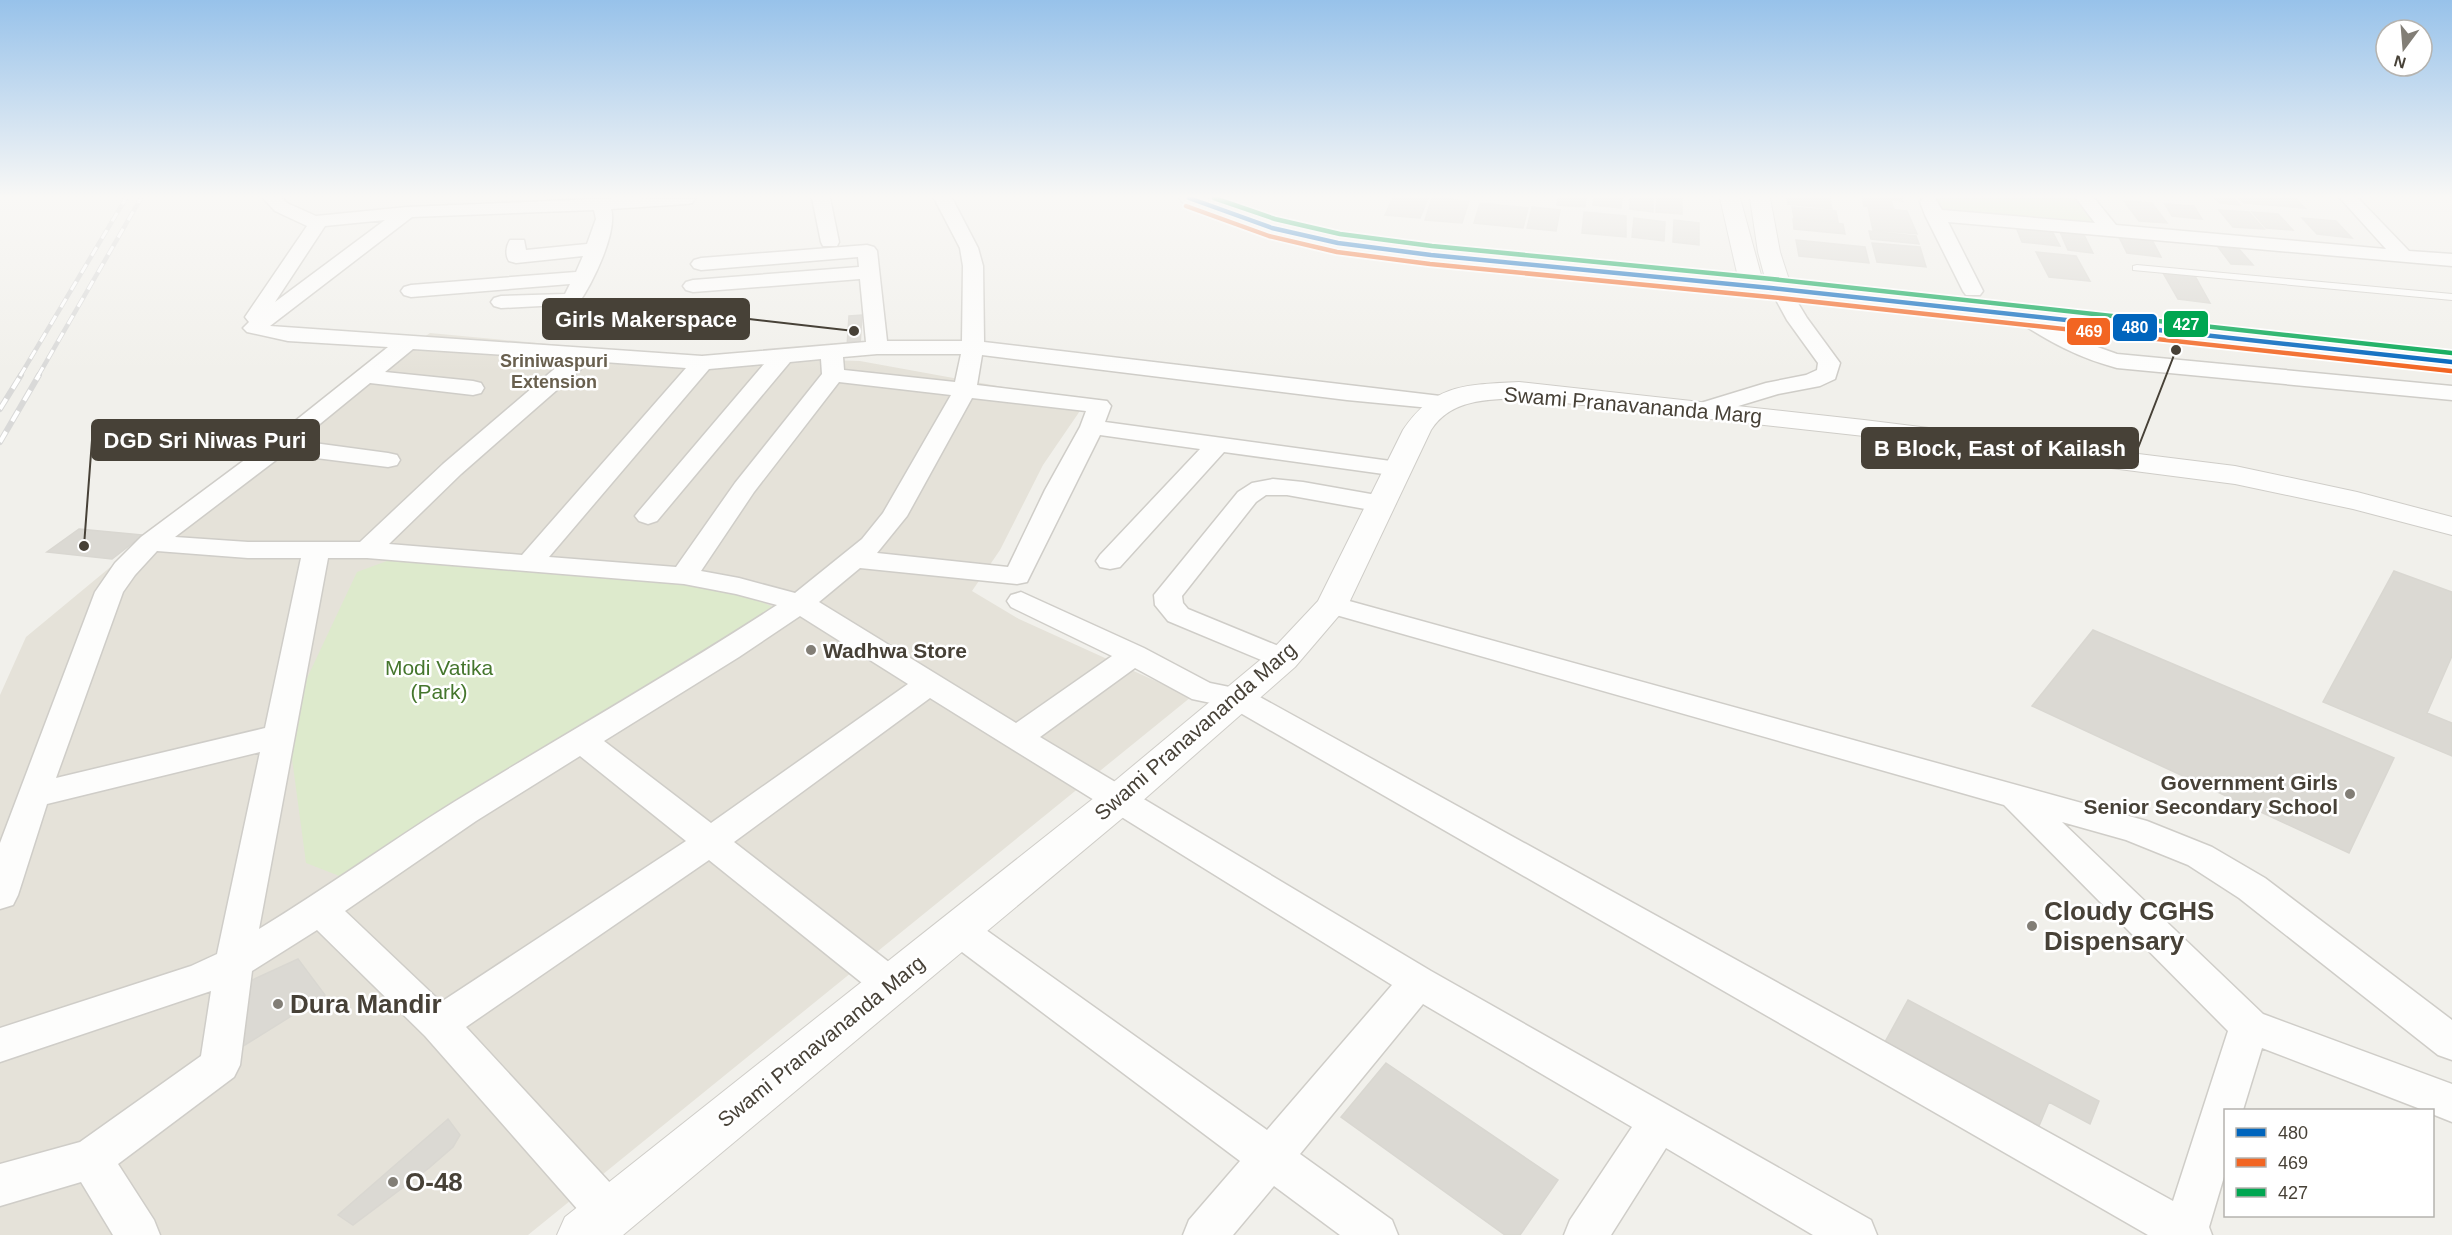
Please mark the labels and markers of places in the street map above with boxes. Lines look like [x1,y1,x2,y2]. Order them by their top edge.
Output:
callout: Girls Makerspace [543,299,749,339]
callout: DGD Sri Niwas Puri [92,420,319,460]
callout: B Block, East of Kailash [1862,428,2138,468]
place label: Wadhwa Store [823,639,967,662]
marker: Wadhwa Store [804,643,818,657]
place label: Government Girls Senior Secondary School [2084,771,2338,818]
marker: Government Girls Senior Secondary School [2343,787,2357,801]
place label: Cloudy CGHS Dispensary [2044,896,2214,956]
marker: Cloudy CGHS Dispensary [2025,919,2039,933]
place label: Dura Mandir [290,989,442,1019]
marker: Dura Mandir [271,997,285,1011]
place label: O-48 [405,1167,463,1197]
marker: O-48 [386,1175,400,1189]

